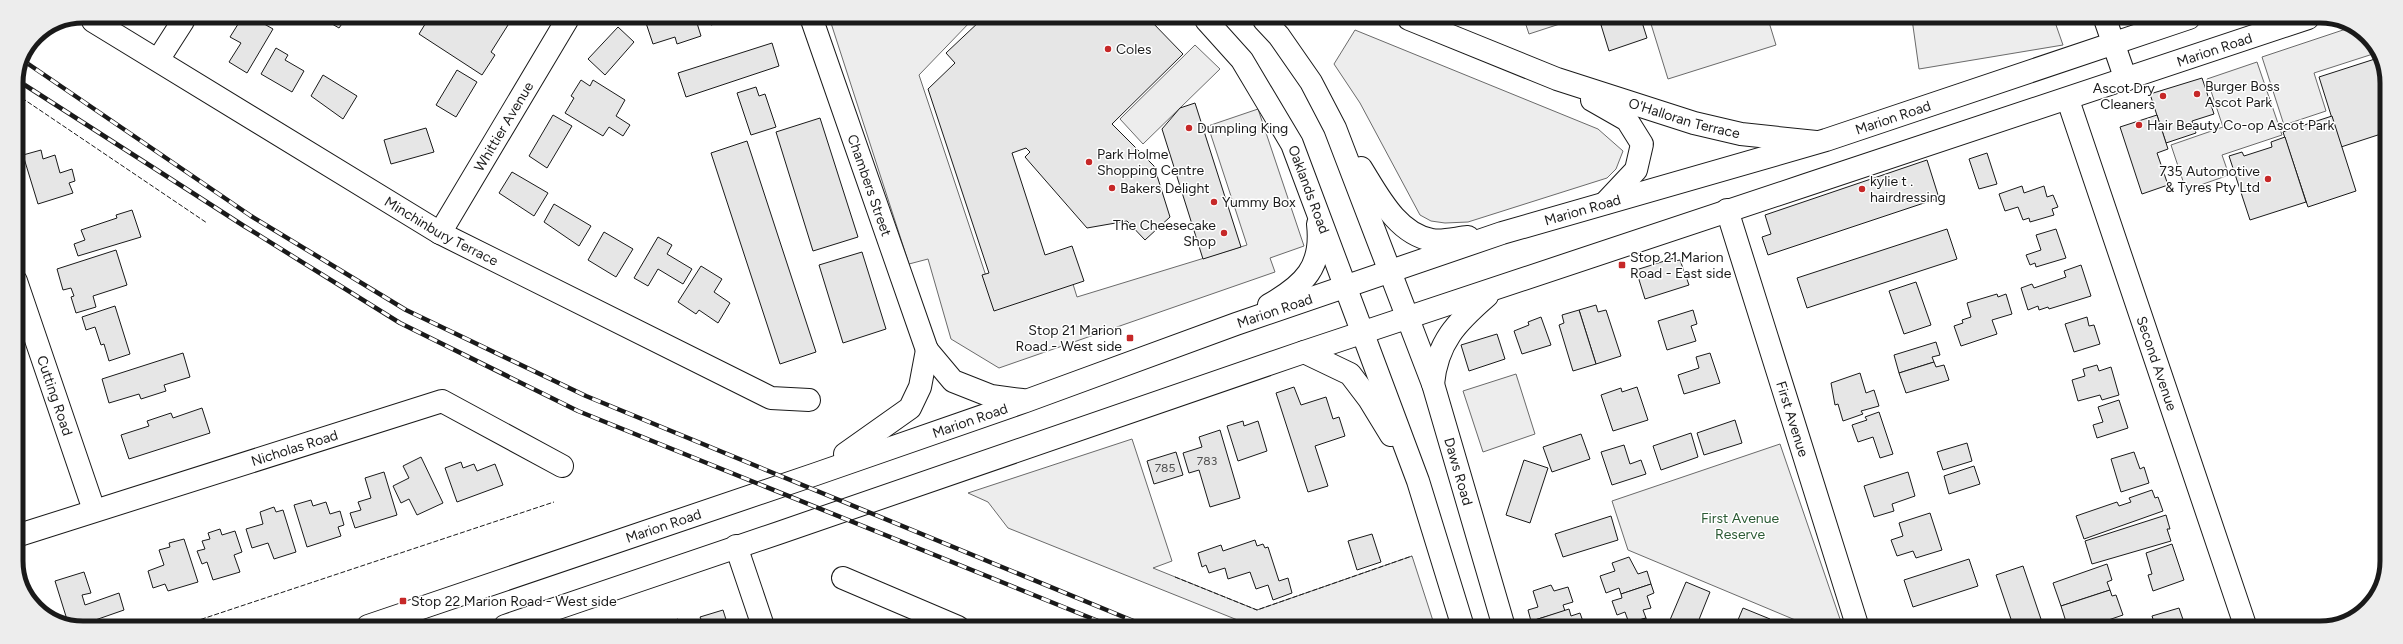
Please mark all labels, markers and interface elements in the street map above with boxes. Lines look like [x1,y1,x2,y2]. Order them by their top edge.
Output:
street label: Marion Road [2174,29,2254,70]
place label: Coles [1116,41,1151,58]
marker: Coles [1103,44,1113,54]
street label: Whittier Avenue [470,78,537,174]
place label: Burger Boss Ascot Park [2205,78,2280,111]
place label: Ascot Dry Cleaners [2093,80,2156,113]
marker: Burger Boss Ascot Park [2192,89,2202,99]
marker: Ascot Dry Cleaners [2158,91,2168,101]
street label: O'Halloran Terrace [1626,94,1742,142]
street label: Marion Road [1853,97,1933,138]
place label: Hair Beauty Co-op Ascot Park [2147,117,2335,134]
place label: Dumpling King [1197,120,1288,137]
marker: Hair Beauty Co-op Ascot Park [2134,120,2144,130]
marker: Dumpling King [1184,123,1194,133]
street label: Chambers Street [844,132,895,238]
street label: Oaklands Road [1285,143,1333,236]
place label: Park Holme Shopping Centre [1097,146,1204,179]
marker: Park Holme Shopping Centre [1084,157,1094,167]
place label: 735 Automotive & Tyres Pty Ltd [2159,163,2260,196]
place label: kylie t . hairdressing [1870,173,1946,206]
marker: 735 Automotive & Tyres Pty Ltd [2263,174,2273,184]
place label: Bakers Delight [1120,180,1210,197]
marker: Bakers Delight [1107,183,1117,193]
marker: kylie t . hairdressing [1857,184,1867,194]
street label: Marion Road [1542,191,1623,229]
street label: Minchinbury Terrace [382,193,501,269]
place label: Yummy Box [1222,194,1296,211]
marker: Yummy Box [1209,197,1219,207]
place label: The Cheesecake Shop [1113,217,1216,250]
marker: The Cheesecake Shop [1219,228,1229,238]
place label: Stop 21 Marion Road - East side [1630,249,1732,282]
marker: Stop 21 Marion Road - East side [1617,260,1627,270]
street label: Marion Road [1235,290,1315,332]
street label: Second Avenue [2133,314,2181,413]
place label: Stop 21 Marion Road - West side [1016,322,1122,355]
marker: Stop 21 Marion Road - West side [1125,333,1135,343]
street label: Cutting Road [34,353,77,438]
street label: First Avenue [1773,379,1812,459]
street label: Marion Road [930,400,1010,441]
street label: Nicholas Road [249,426,340,469]
street label: Daws Road [1441,435,1476,507]
house number: 783 [1197,454,1217,468]
house number: 785 [1155,461,1175,475]
street label: Marion Road [623,505,703,546]
park label: First Avenue Reserve [1701,510,1779,543]
place label: Stop 22 Marion Road - West side [411,593,617,610]
marker: Stop 22 Marion Road - West side [398,596,408,606]

